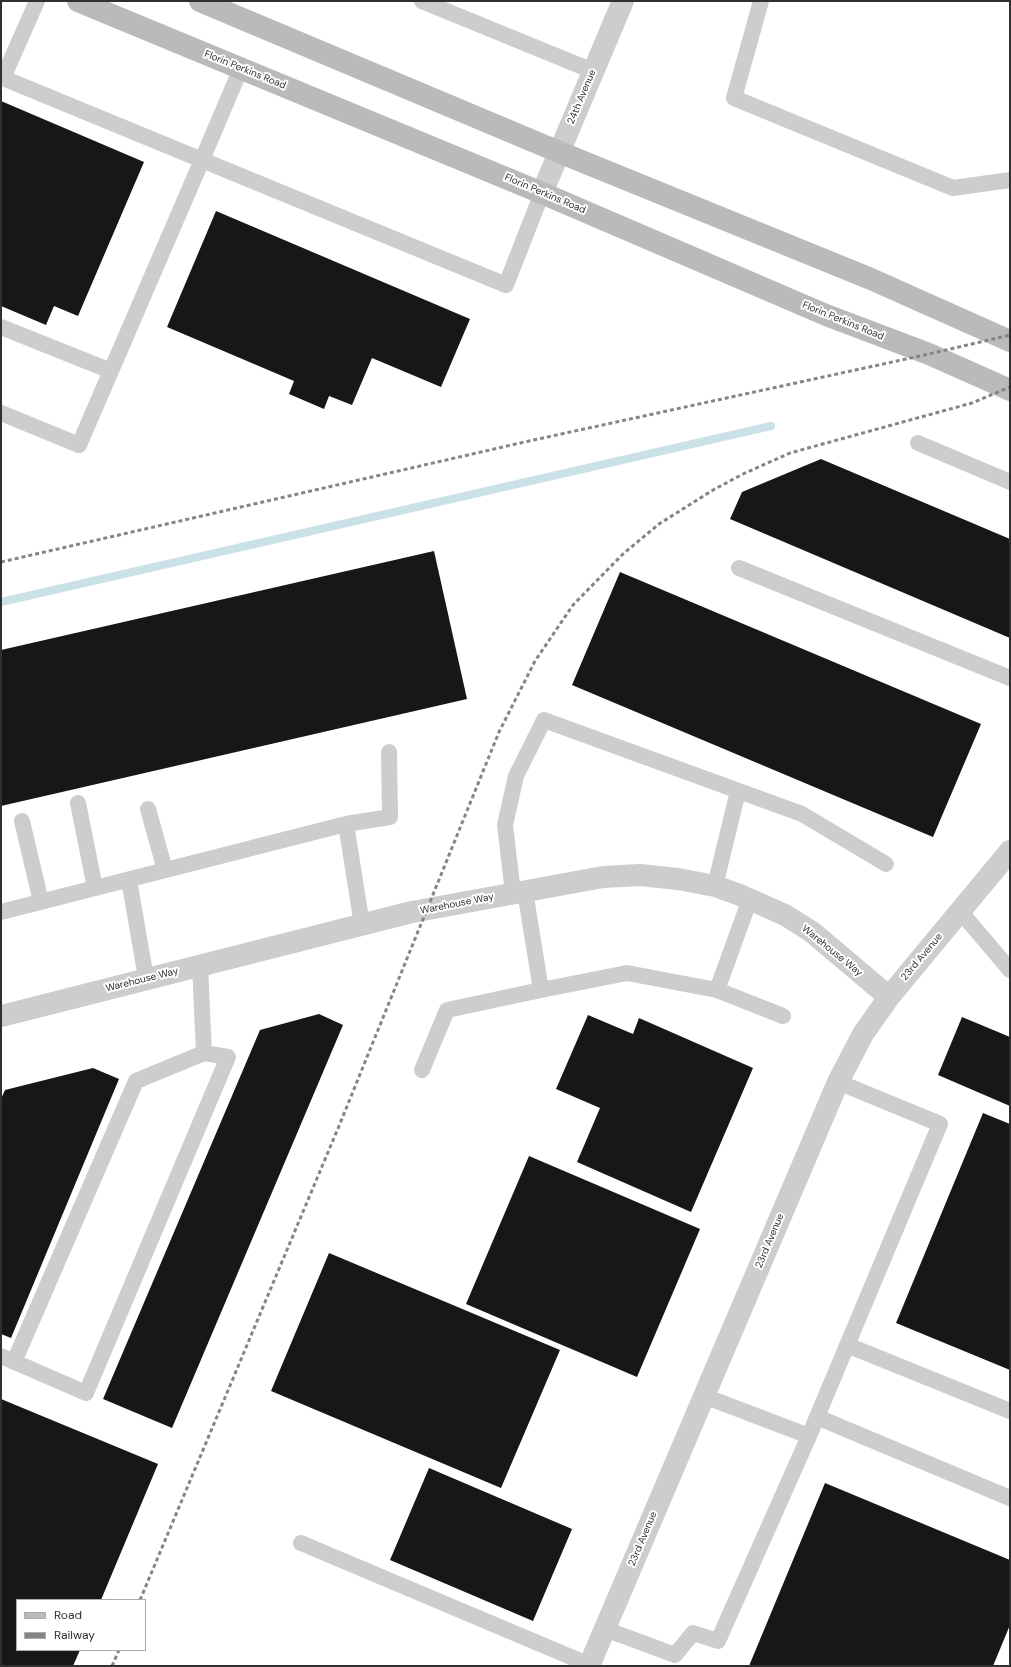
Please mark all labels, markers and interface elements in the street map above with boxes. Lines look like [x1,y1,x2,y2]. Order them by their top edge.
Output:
street label: Florin Perkins Road [202,48,288,92]
street label: 24th Avenue [565,68,599,126]
street label: Florin Perkins Road [503,171,587,217]
street label: Florin Perkins Road [800,299,886,343]
street label: Warehouse Way [419,891,495,917]
street label: Warehouse Way [799,923,865,979]
street label: 23rd Avenue [899,931,945,983]
street label: Warehouse Way [104,965,180,995]
street label: 23rd Avenue [753,1212,787,1270]
street label: 23rd Avenue [626,1510,660,1568]
legend [16,1599,146,1651]
text: Road [54,1607,82,1623]
text: Railway [54,1627,95,1643]

